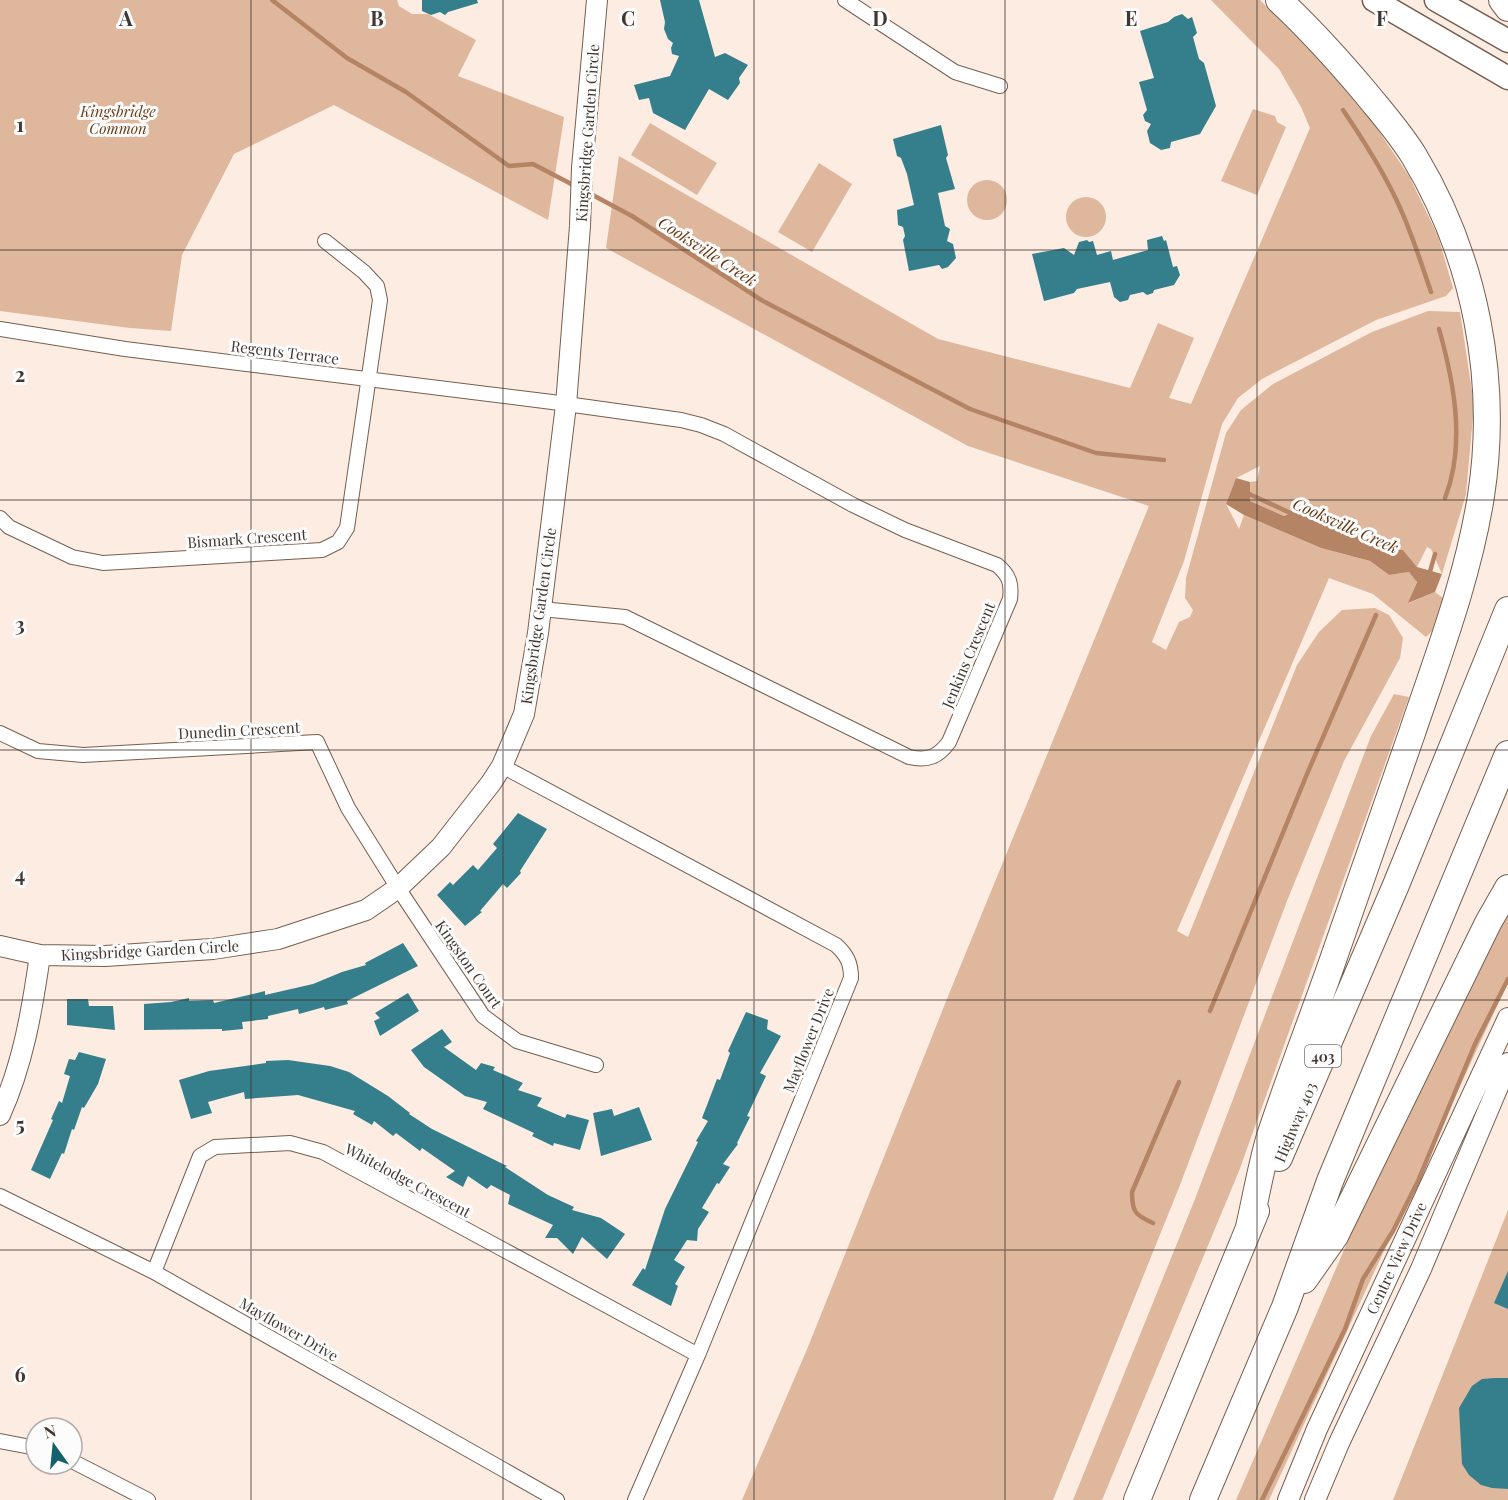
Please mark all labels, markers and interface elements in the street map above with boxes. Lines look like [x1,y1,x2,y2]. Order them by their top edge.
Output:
text: A [118,4,133,31]
text: B [370,4,384,31]
text: C [621,4,635,31]
text: D [872,4,888,31]
text: E [1125,4,1137,31]
text: F [1376,4,1388,31]
street label: Kingsbridge Garden Circle [571,43,603,223]
park label: Kingsbridge Common [79,101,156,138]
text: 1 [16,110,24,137]
water label: Cooksville Creek [655,211,761,291]
street label: Regents Terrace [230,335,340,369]
text: 2 [15,360,25,387]
water label: Cooksville Creek [1290,492,1402,558]
street label: Bismark Crescent [187,524,308,552]
street label: Kingsbridge Garden Circle [516,526,560,706]
street label: Jenkins Crescent [936,598,1000,712]
text: 3 [15,610,25,637]
street label: Dunedin Crescent [178,717,301,743]
text: 4 [15,860,25,887]
street label: Kingston Court [431,916,507,1012]
street label: Kingsbridge Garden Circle [60,935,240,965]
street label: Mayflower Drive [778,985,838,1095]
road number: 403 [1305,1045,1341,1067]
street label: Highway 403 [1269,1079,1321,1165]
text: 5 [15,1110,25,1137]
street label: Whitelodge Crescent [341,1138,475,1222]
street label: Centre View Drive [1361,1199,1431,1317]
street label: Mayflower Drive [236,1293,342,1365]
text: 6 [14,1360,26,1387]
north arrow [24,1416,84,1476]
text: N [42,1419,59,1443]

